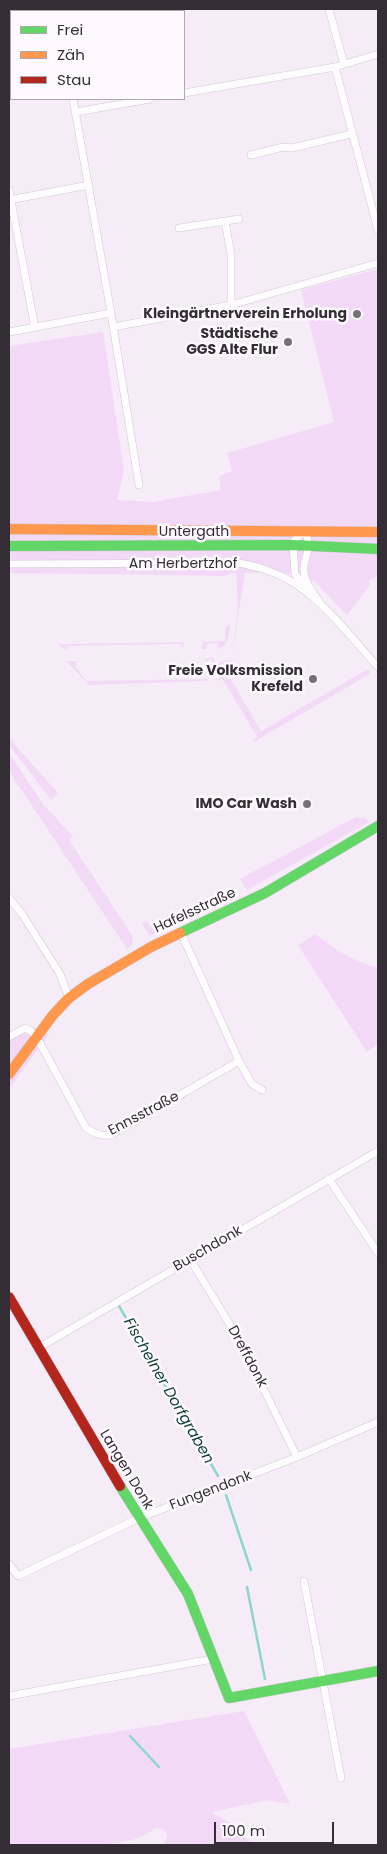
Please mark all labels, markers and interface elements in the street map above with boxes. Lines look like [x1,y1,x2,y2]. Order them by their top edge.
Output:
legend [10,10,185,100]
text: Frei [57,19,83,40]
text: Zäh [57,44,85,65]
text: Stau [57,69,91,90]
place label: Kleingärtnerverein Erholung [143,306,347,322]
marker: Kleingärtnerverein Erholung [351,308,363,320]
place label: Städtische GGS Alte Flur [186,326,278,358]
marker: Städtische GGS Alte Flur [282,336,294,348]
street label: Untergath [159,524,229,540]
street label: Am Herbertzhof [129,556,237,572]
place label: Freie Volksmission Krefeld [168,663,303,696]
marker: Freie Volksmission Krefeld [307,673,319,685]
place label: IMO Car Wash [195,796,297,812]
marker: IMO Car Wash [301,798,313,810]
street label: Hafelsstraße [151,885,239,937]
street label: Ennsstraße [106,1088,182,1140]
street label: Buschdonk [171,1222,245,1276]
water label: Fischelner Dorfgraben [119,1315,217,1467]
street label: Dreffdonk [224,1323,270,1391]
street label: Langen Donk [96,1427,156,1513]
street label: Fungendonk [168,1468,254,1514]
scale bar [217,1812,337,1844]
text: 100 m [222,1820,265,1841]

